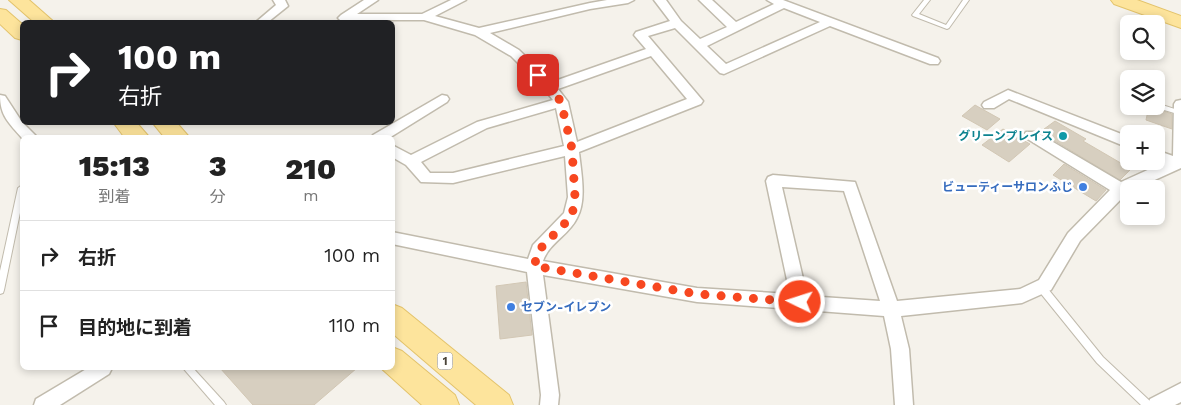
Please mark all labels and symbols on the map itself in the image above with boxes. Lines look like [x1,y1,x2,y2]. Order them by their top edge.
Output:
pin [517,54,559,96]
place label: グリーンプレイス [958,129,1053,143]
marker: グリーンプレイス [1057,130,1069,142]
place label: ビューティーサロンふじ [942,180,1073,194]
marker: ビューティーサロンふじ [1077,181,1089,193]
position arrow [773,275,825,327]
place label: セブン-イレブン [521,300,611,314]
marker: セブン-イレブン [505,301,517,313]
road number: 1 [438,352,452,370]

